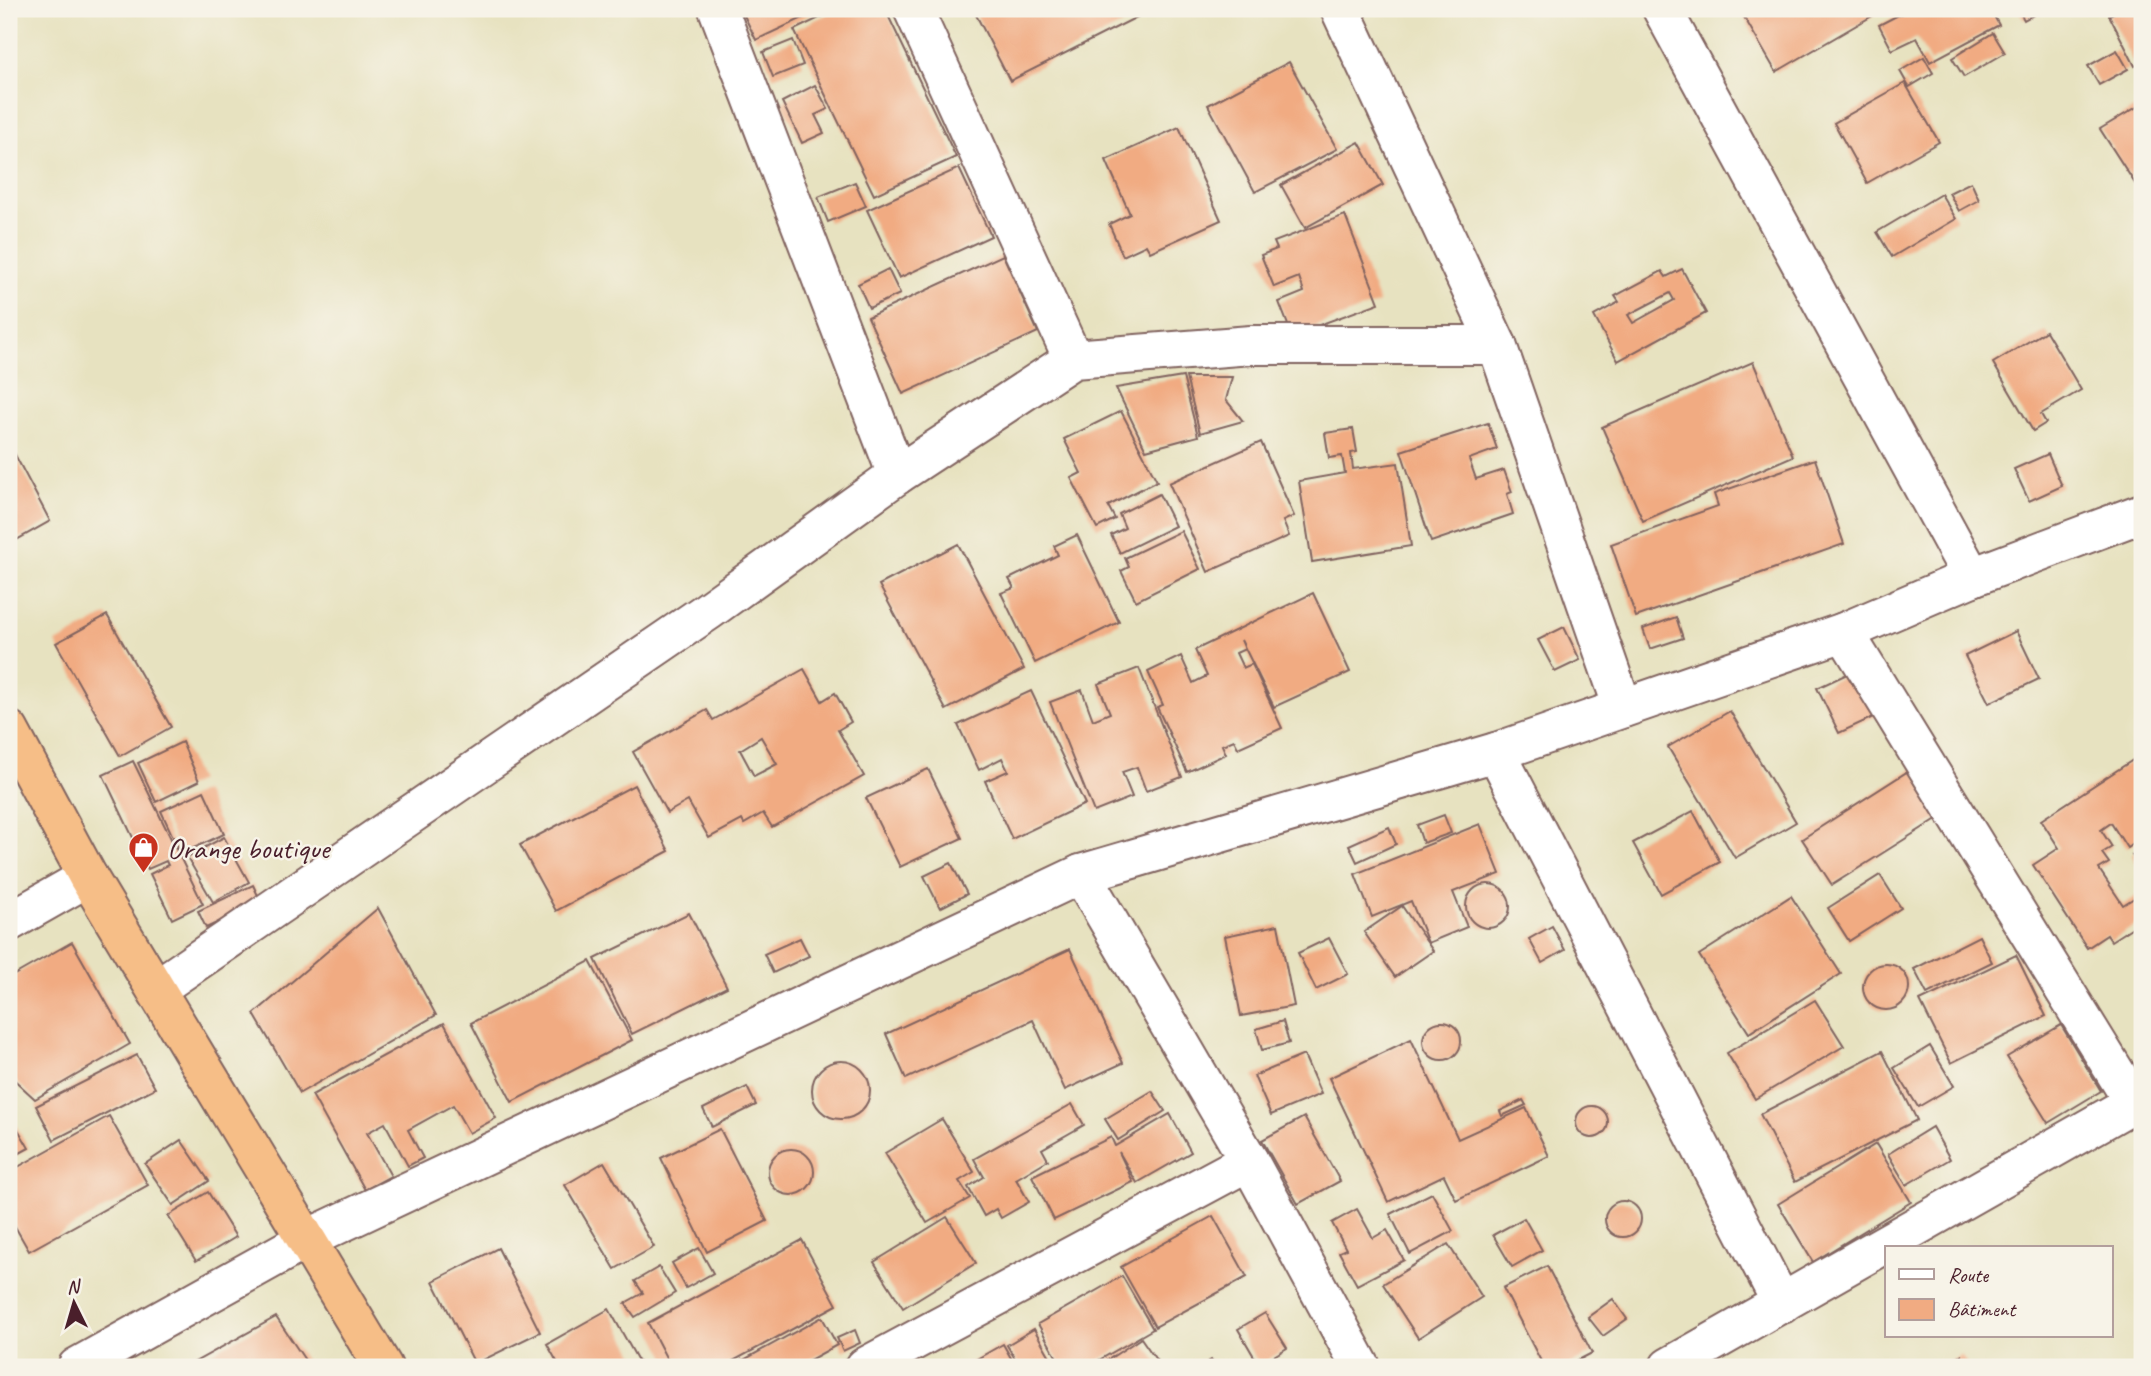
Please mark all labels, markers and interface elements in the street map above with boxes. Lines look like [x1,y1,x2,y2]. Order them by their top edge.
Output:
place label: Orange boutique [167,829,331,867]
shop icon: Orange boutique [127,831,161,875]
legend [1885,1246,2112,1338]
text: Route [1948,1262,1989,1288]
north arrow [38,1268,108,1338]
text: N [66,1274,83,1300]
text: Bâtiment [1948,1296,2017,1322]

